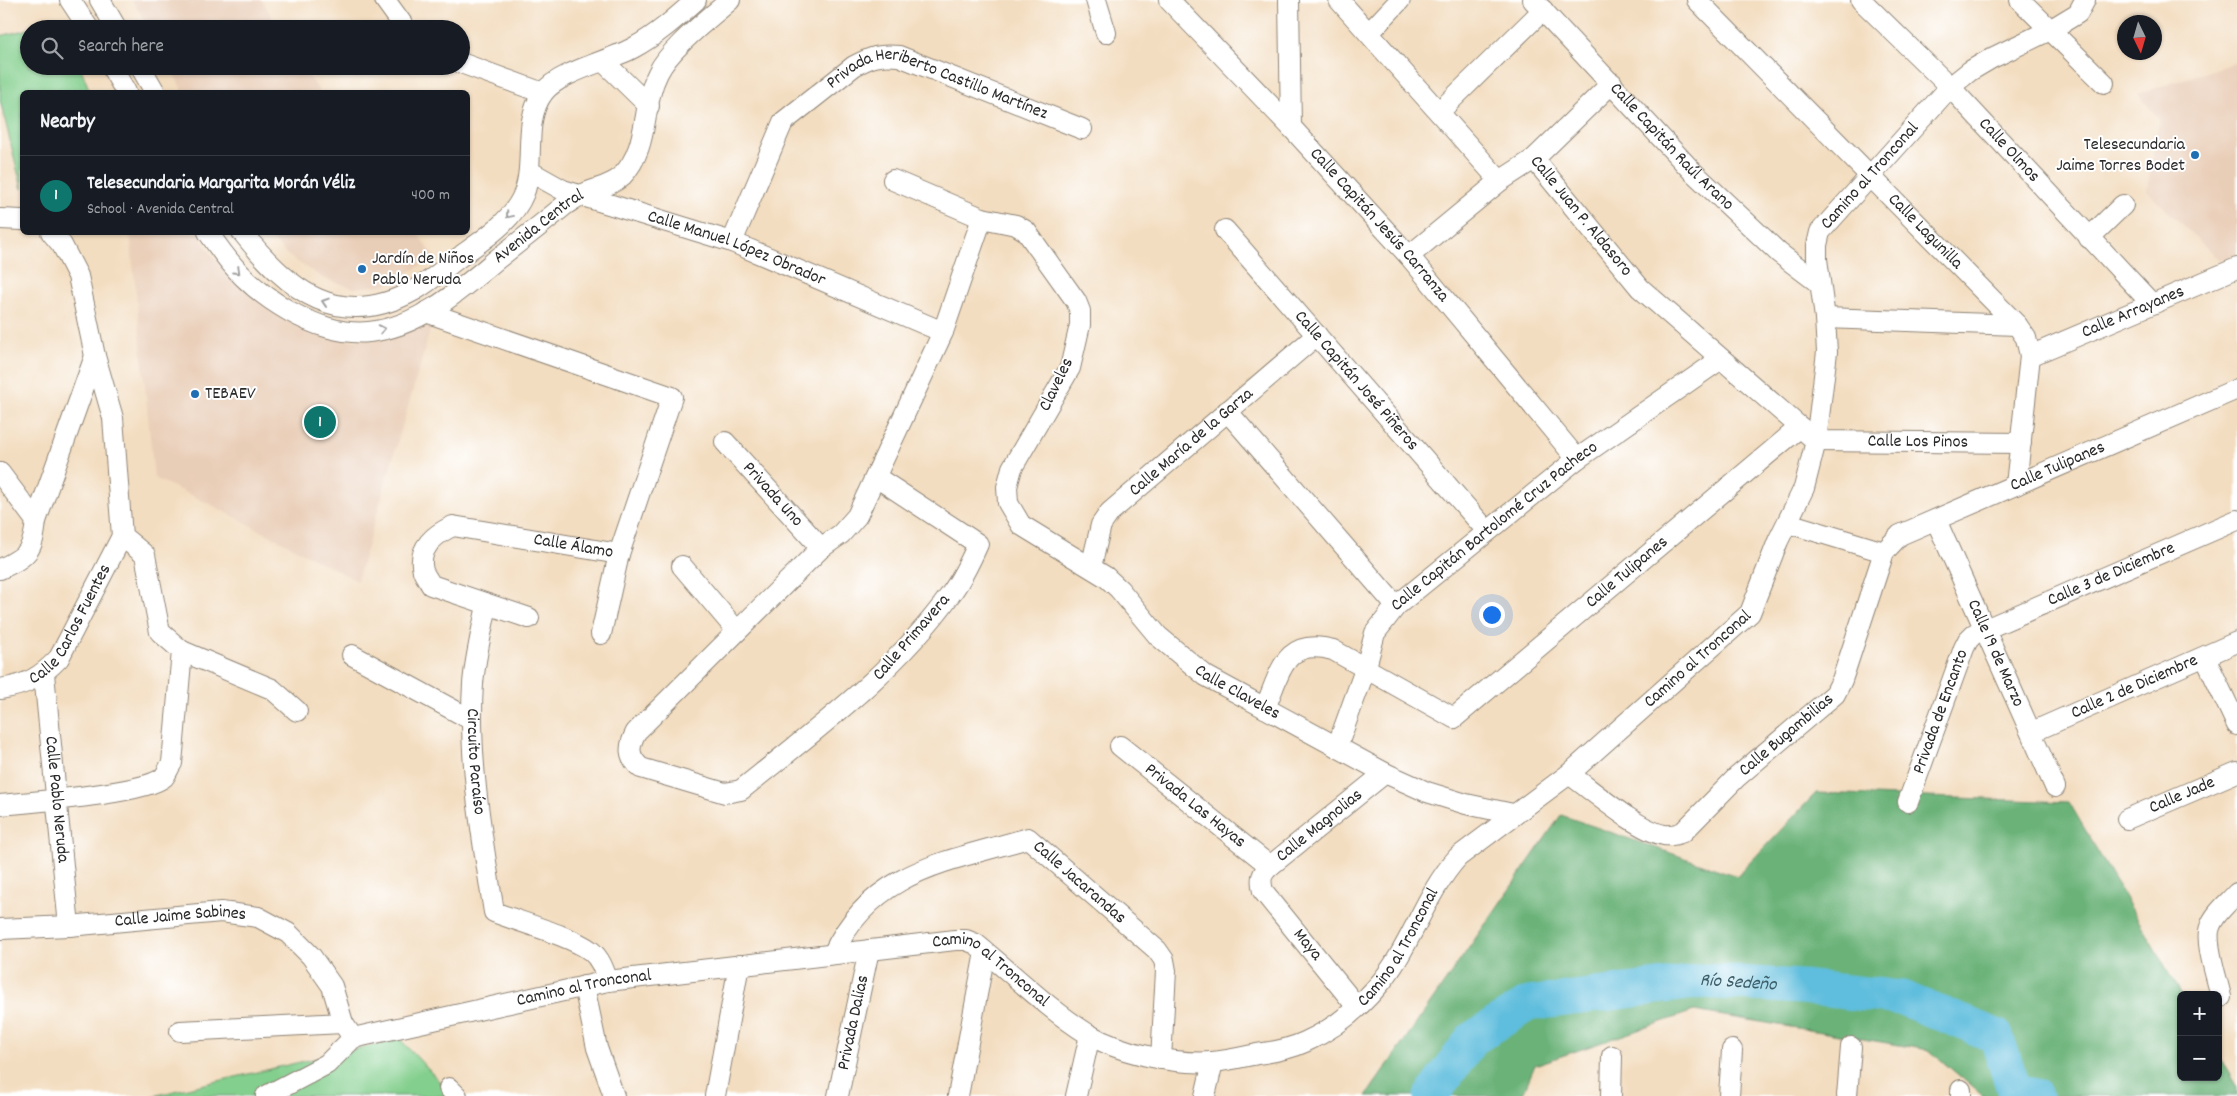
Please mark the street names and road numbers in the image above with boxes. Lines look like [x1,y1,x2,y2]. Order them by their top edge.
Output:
street label: Privada Heriberto Castillo Martínez [821,43,1052,127]
street label: Calle Capitán Raúl Arano [1604,77,1739,217]
street label: Calle Olmos [1972,112,2046,188]
street label: Camino al Tronconal [1815,116,1926,236]
street label: Calle Capitán Jesús Carranza [1304,142,1455,308]
street label: Calle Juan P. Aldasoro [1524,150,1638,282]
street label: Avenida Central [488,183,589,270]
street label: Calle Lagunilla [1882,188,1969,276]
street label: Calle Manuel López Obrador [644,204,830,293]
street label: Calle Arrayanes [2078,279,2188,345]
street label: Calle Capitán José Piñeros [1288,305,1425,457]
street label: Claveles [1033,354,1081,416]
street label: Calle María de la Garza [1124,382,1259,503]
street label: Calle Los Pinos [1867,429,1968,455]
street label: Calle Tulipanes [2006,435,2109,498]
street label: Calle Capitán Bartolomé Cruz Pacheco [1386,436,1603,618]
street label: Privada Uno [736,457,809,533]
street label: Calle Álamo [532,527,615,565]
street label: Calle Tulipanes [1580,530,1674,615]
street label: Calle 3 de Diciembre [2044,536,2179,613]
street label: Calle Carlos Fuentes [24,560,118,691]
street label: Calle Primavera [867,589,957,687]
street label: Calle 19 de Marzo [1961,596,2030,711]
street label: Camino al Tronconal [1638,604,1758,714]
street label: Privada de Encanto [1907,646,1975,778]
street label: Calle 2 de Diciembre [2067,648,2202,726]
street label: Calle Claveles [1189,659,1285,726]
street label: Calle Bugambilias [1734,687,1840,783]
street label: Circuito Paraíso [459,708,492,816]
street label: Calle Pablo Neruda [38,735,75,864]
street label: Privada Las Hayas [1139,758,1251,854]
street label: Calle Jade [2145,770,2219,821]
street label: Calle Magnolias [1271,783,1368,869]
street label: Calle Jacarandas [1027,835,1131,930]
street label: Camino al Tronconal [1352,883,1446,1013]
street label: Calle Jaime Sabines [114,899,248,934]
street label: Maya [1286,924,1328,967]
street label: Camino al Tronconal [931,928,1055,1014]
street label: Camino al Tronconal [514,963,653,1014]
street label: Privada Dalias [831,973,876,1072]

